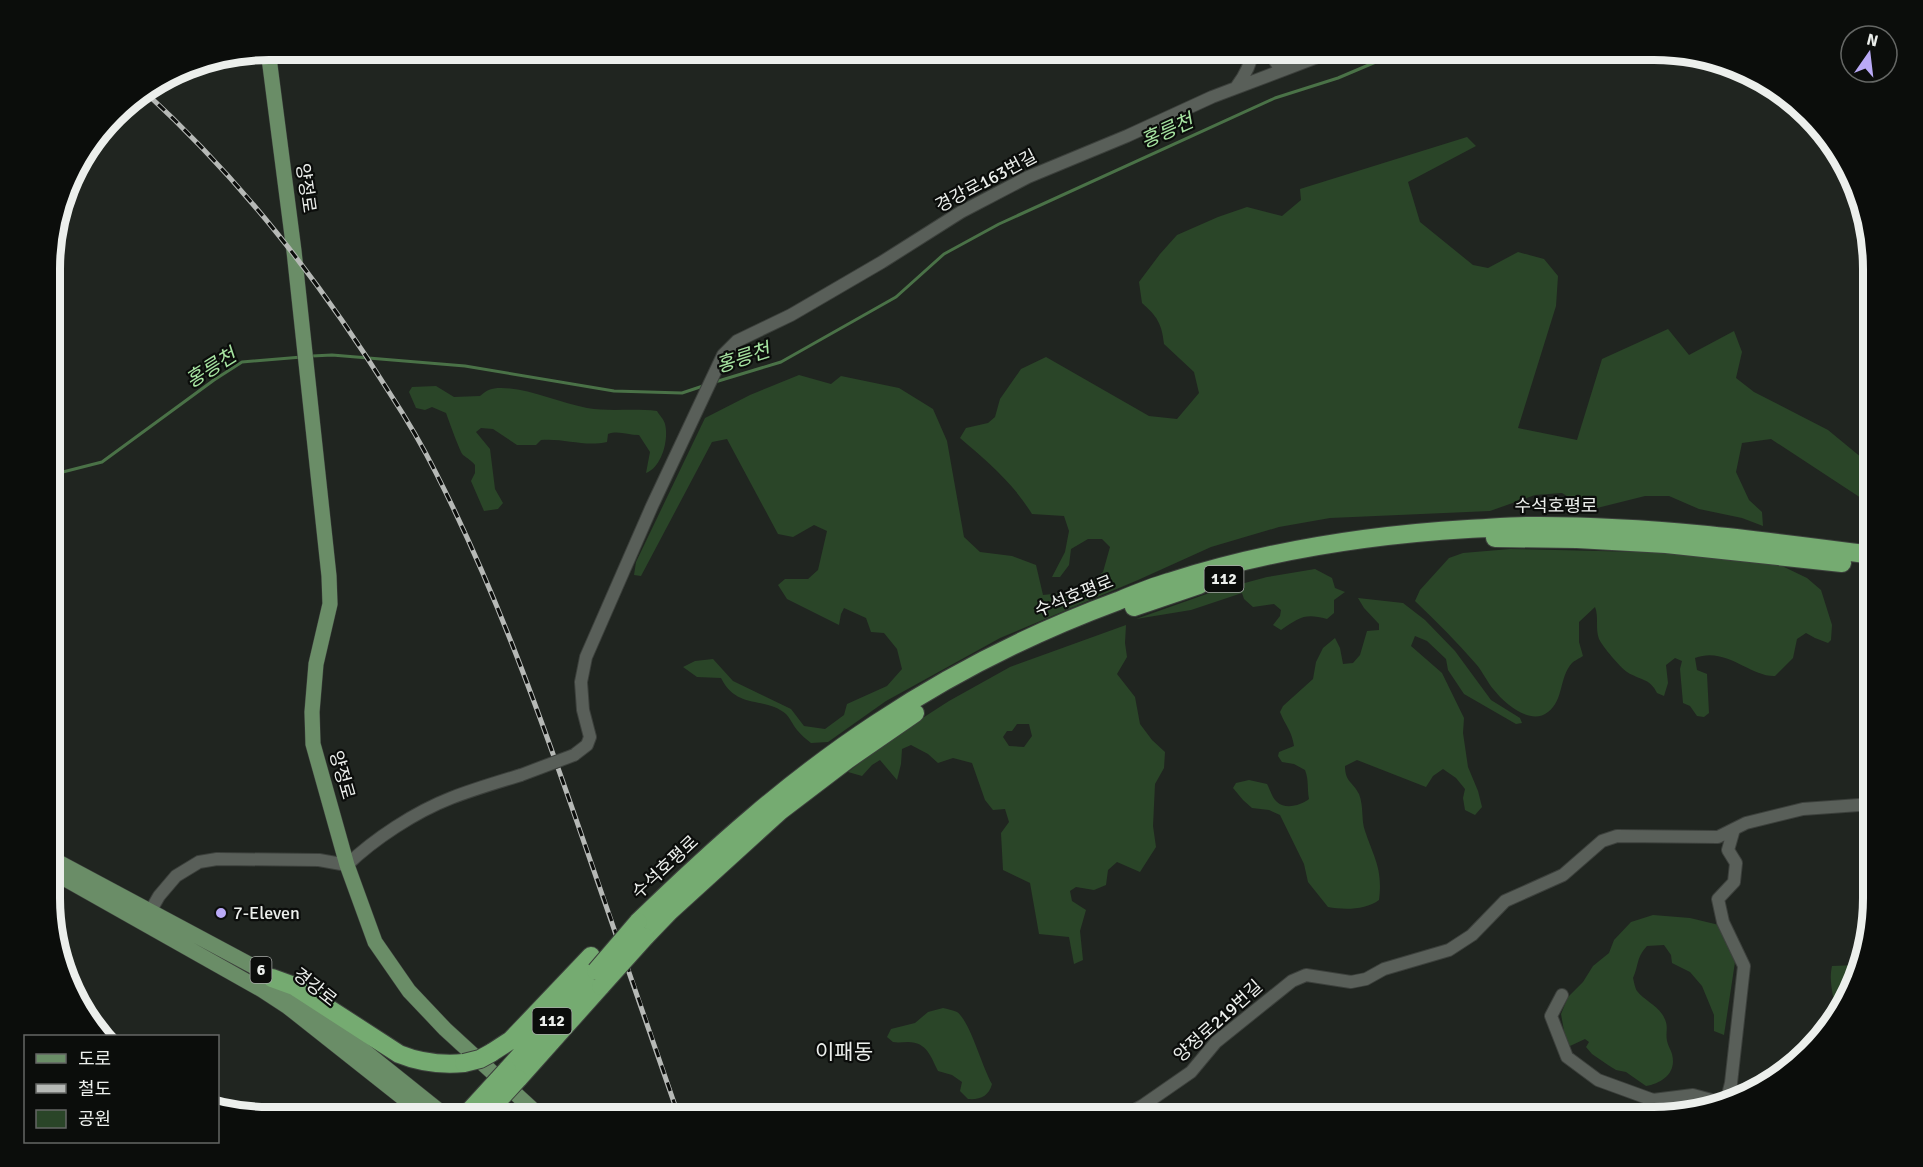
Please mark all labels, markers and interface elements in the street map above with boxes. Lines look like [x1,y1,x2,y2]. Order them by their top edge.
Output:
north arrow [1839,24,1899,84]
text: N [1865,29,1880,51]
water label: 홍릉천 [1137,107,1200,154]
street label: 경강로163번길 [931,145,1041,217]
street label: 양정로 [292,162,320,214]
water label: 홍릉천 [713,337,776,378]
water label: 홍릉천 [181,341,243,393]
street label: 수석호평로 [1515,495,1597,517]
road number: 112 [1204,566,1244,592]
street label: 수석호평로 [1031,570,1117,622]
street label: 양정로 [325,748,359,802]
street label: 수석호평로 [627,831,703,903]
place label: 7-Eleven [233,902,300,924]
marker: 7-Eleven [214,906,228,920]
road number: 6 [250,957,272,983]
street label: 경강로 [289,963,341,1011]
street label: 양정로219번길 [1169,975,1267,1067]
road number: 112 [532,1008,572,1034]
legend [24,1035,219,1143]
district label: 이패동 [815,1039,873,1065]
text: 도로 [78,1048,111,1070]
text: 철도 [78,1078,111,1100]
text: 공원 [78,1108,111,1130]

